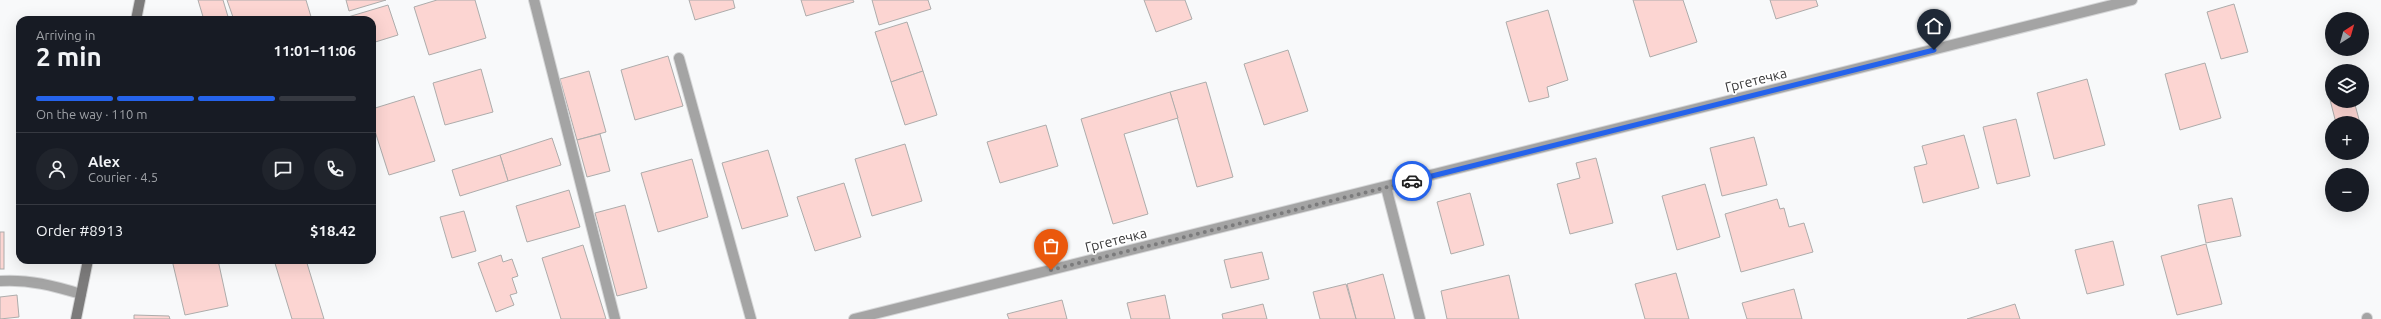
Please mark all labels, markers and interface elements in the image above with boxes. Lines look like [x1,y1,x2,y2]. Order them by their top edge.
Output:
pin [1917,9,1951,50]
north arrow [2325,12,2369,56]
map controls [2325,12,2369,212]
icon: home [1923,15,1945,37]
text: Arriving in [36,28,95,42]
text: 2 min [36,42,102,71]
text: 11:01–11:06 [273,42,356,59]
button: layers [2325,64,2369,108]
street label: Гргетечка [1723,65,1789,95]
text: On the way · 110 m [36,107,148,121]
button: + [2325,116,2369,160]
button: person [36,148,78,190]
button: chat [262,148,304,190]
button: phone [314,148,356,190]
text: Alex [88,153,120,170]
courier [1392,161,1432,201]
button: − [2325,168,2369,212]
text: Courier · 4.5 [88,170,158,184]
icon: car [1401,170,1423,192]
text: Order #8913 [36,222,123,239]
text: $18.42 [310,222,356,239]
street label: Гргетечка [1083,225,1149,255]
pin [1034,229,1068,270]
icon: bag [1040,235,1062,257]

